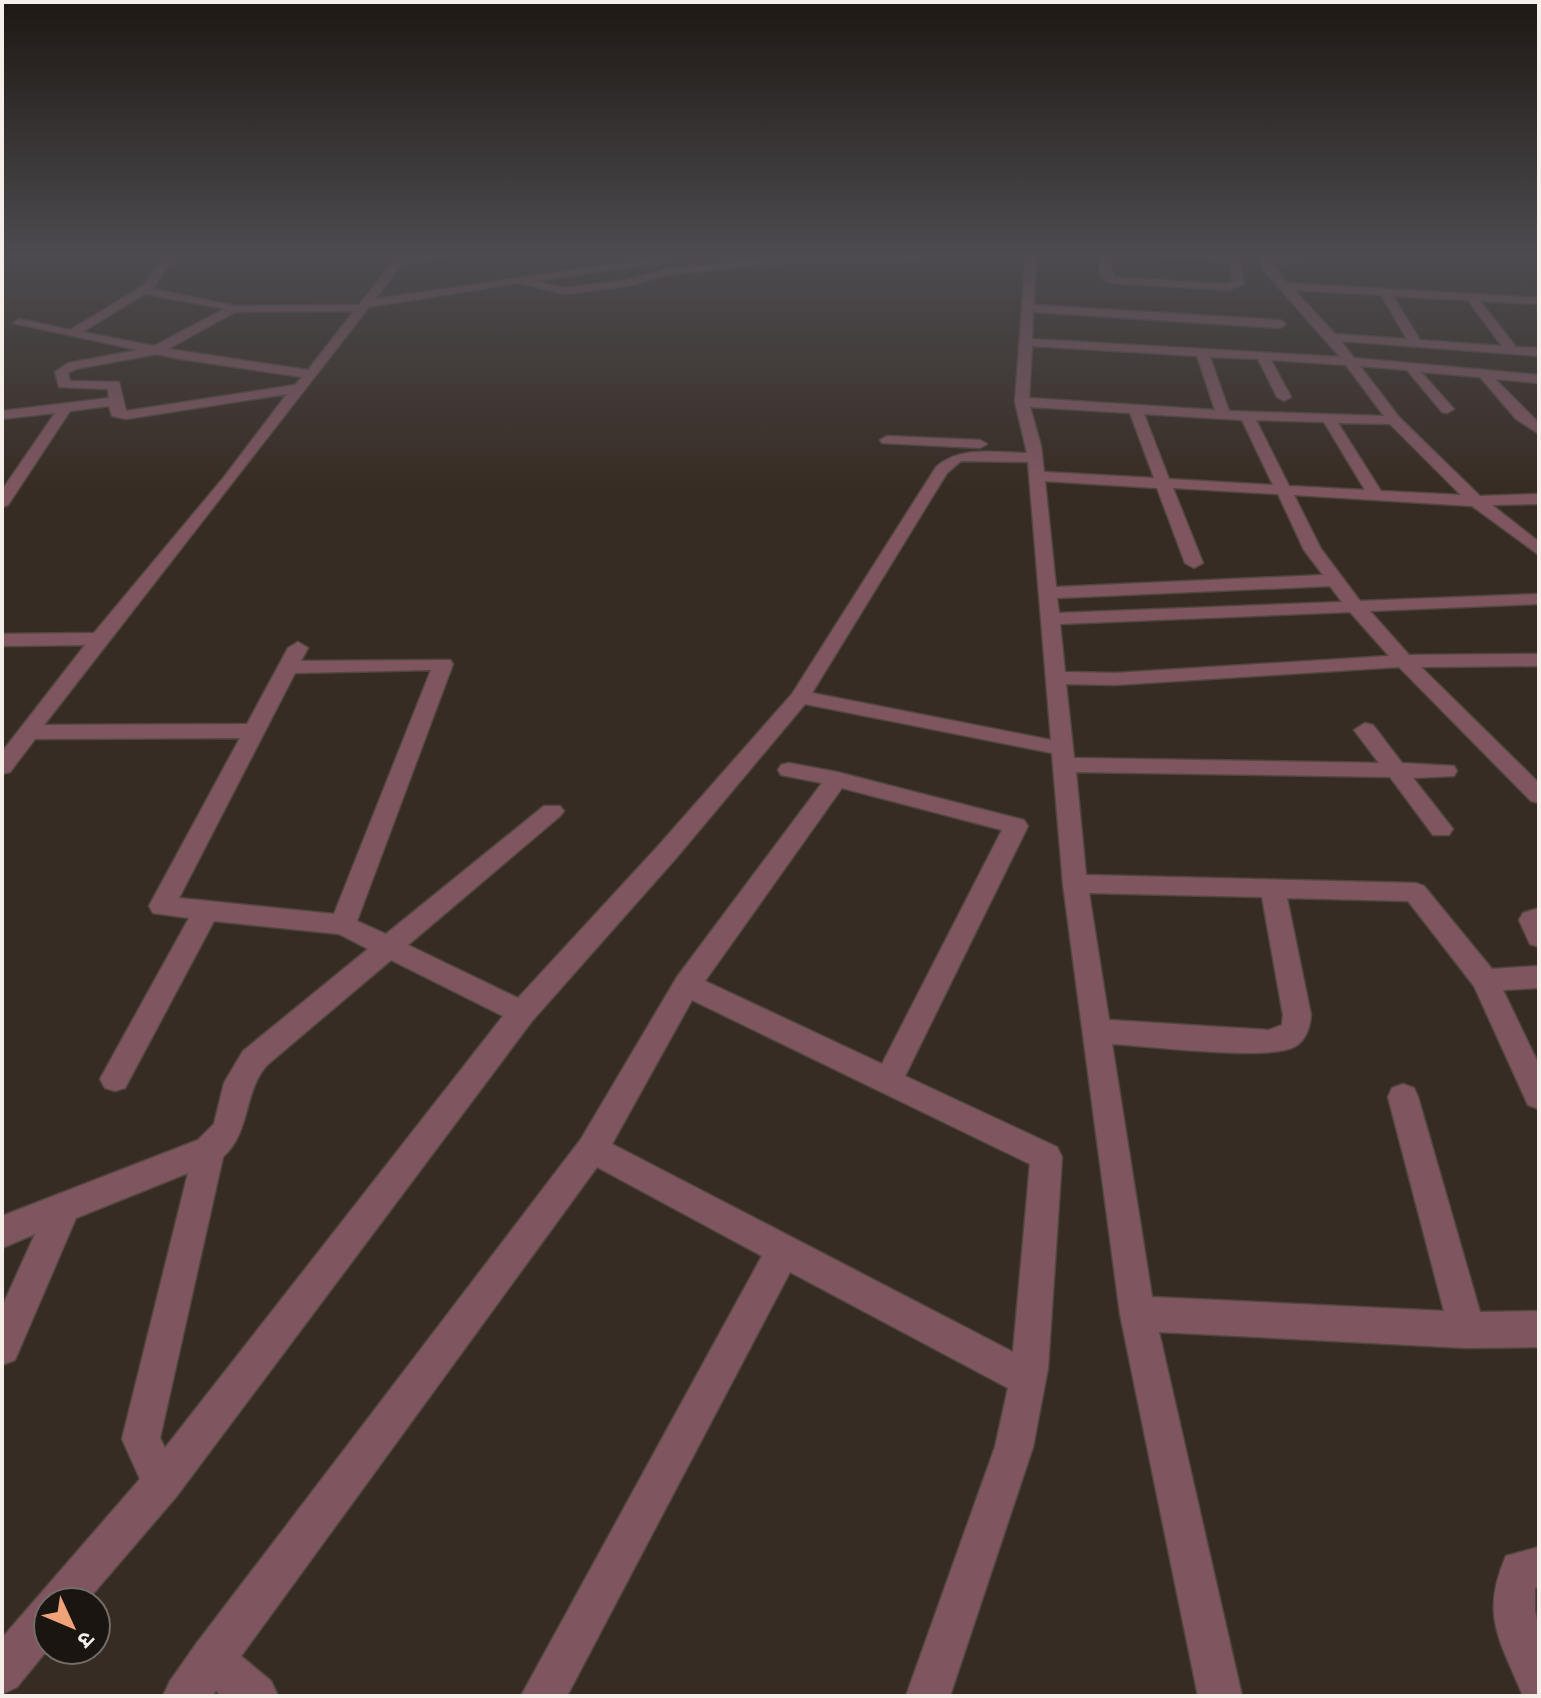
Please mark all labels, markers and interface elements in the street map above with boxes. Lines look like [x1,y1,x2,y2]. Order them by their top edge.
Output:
north arrow [32,1586,112,1666]
text: उ [70,1624,102,1656]

